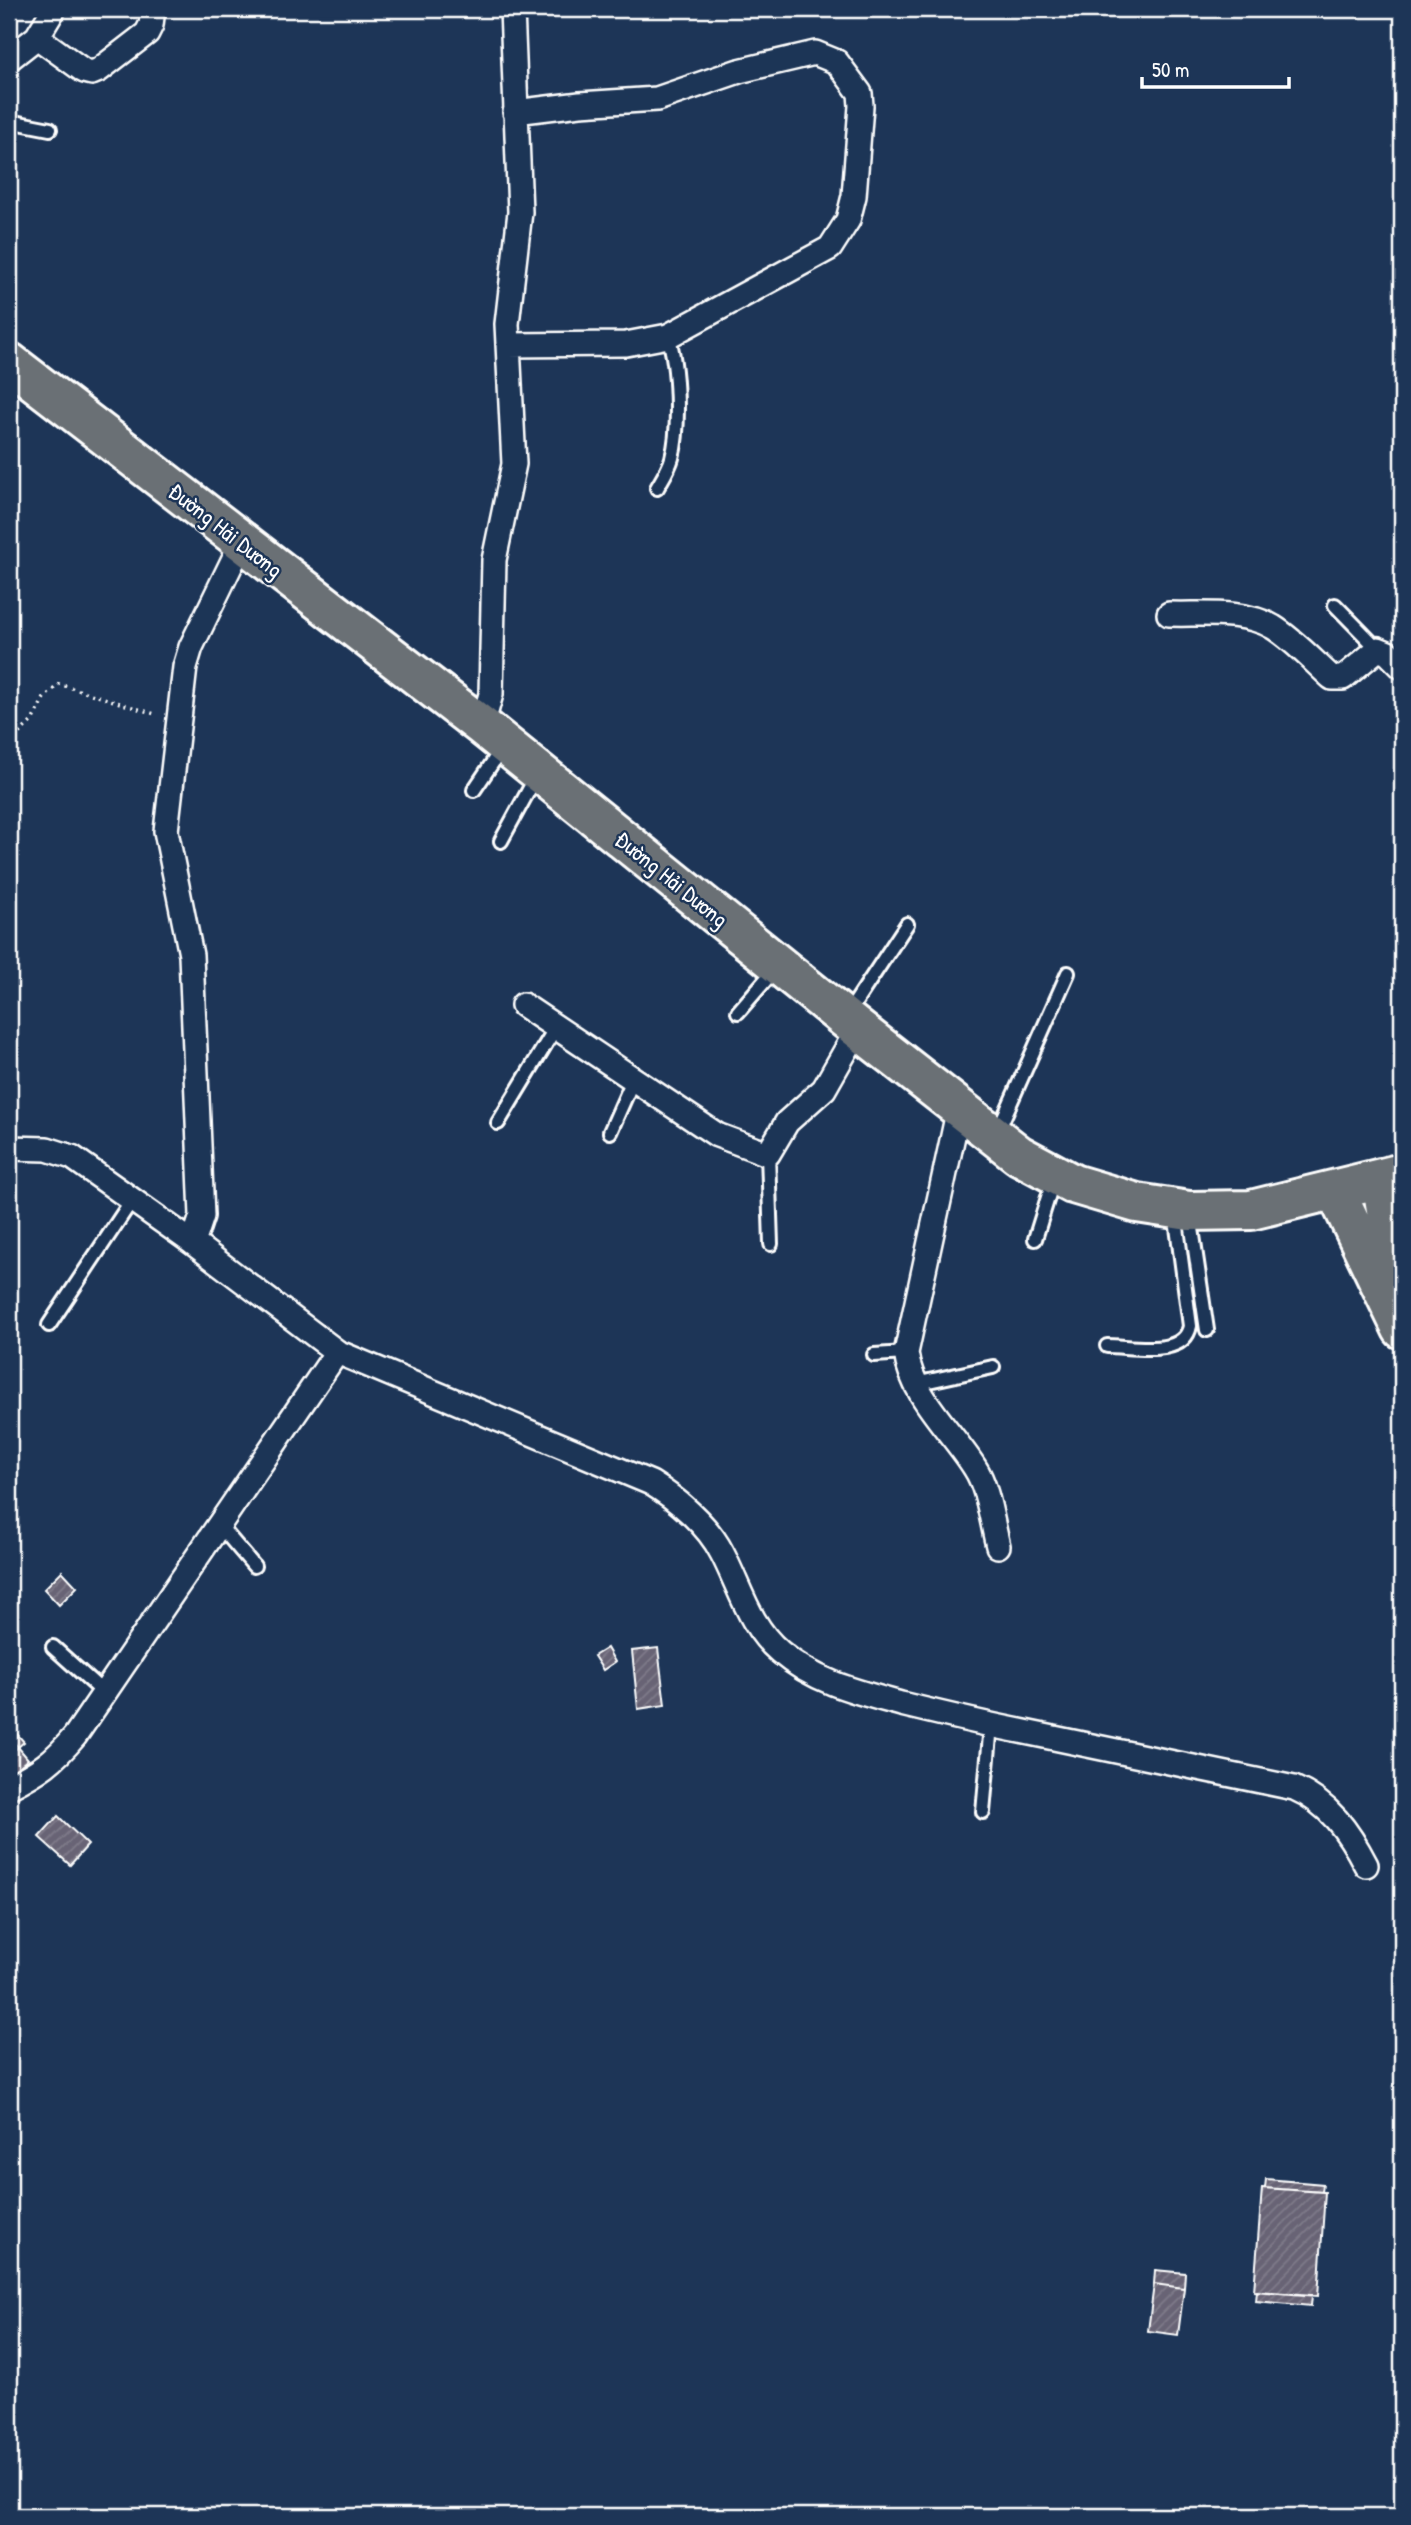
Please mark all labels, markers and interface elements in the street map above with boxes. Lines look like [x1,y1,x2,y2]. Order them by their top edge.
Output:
scale bar [1142,46,1288,90]
text: 50 m [1152,55,1189,84]
street label: Đường Hải Dương [162,476,290,584]
street label: Đường Hải Dương [609,824,735,934]

